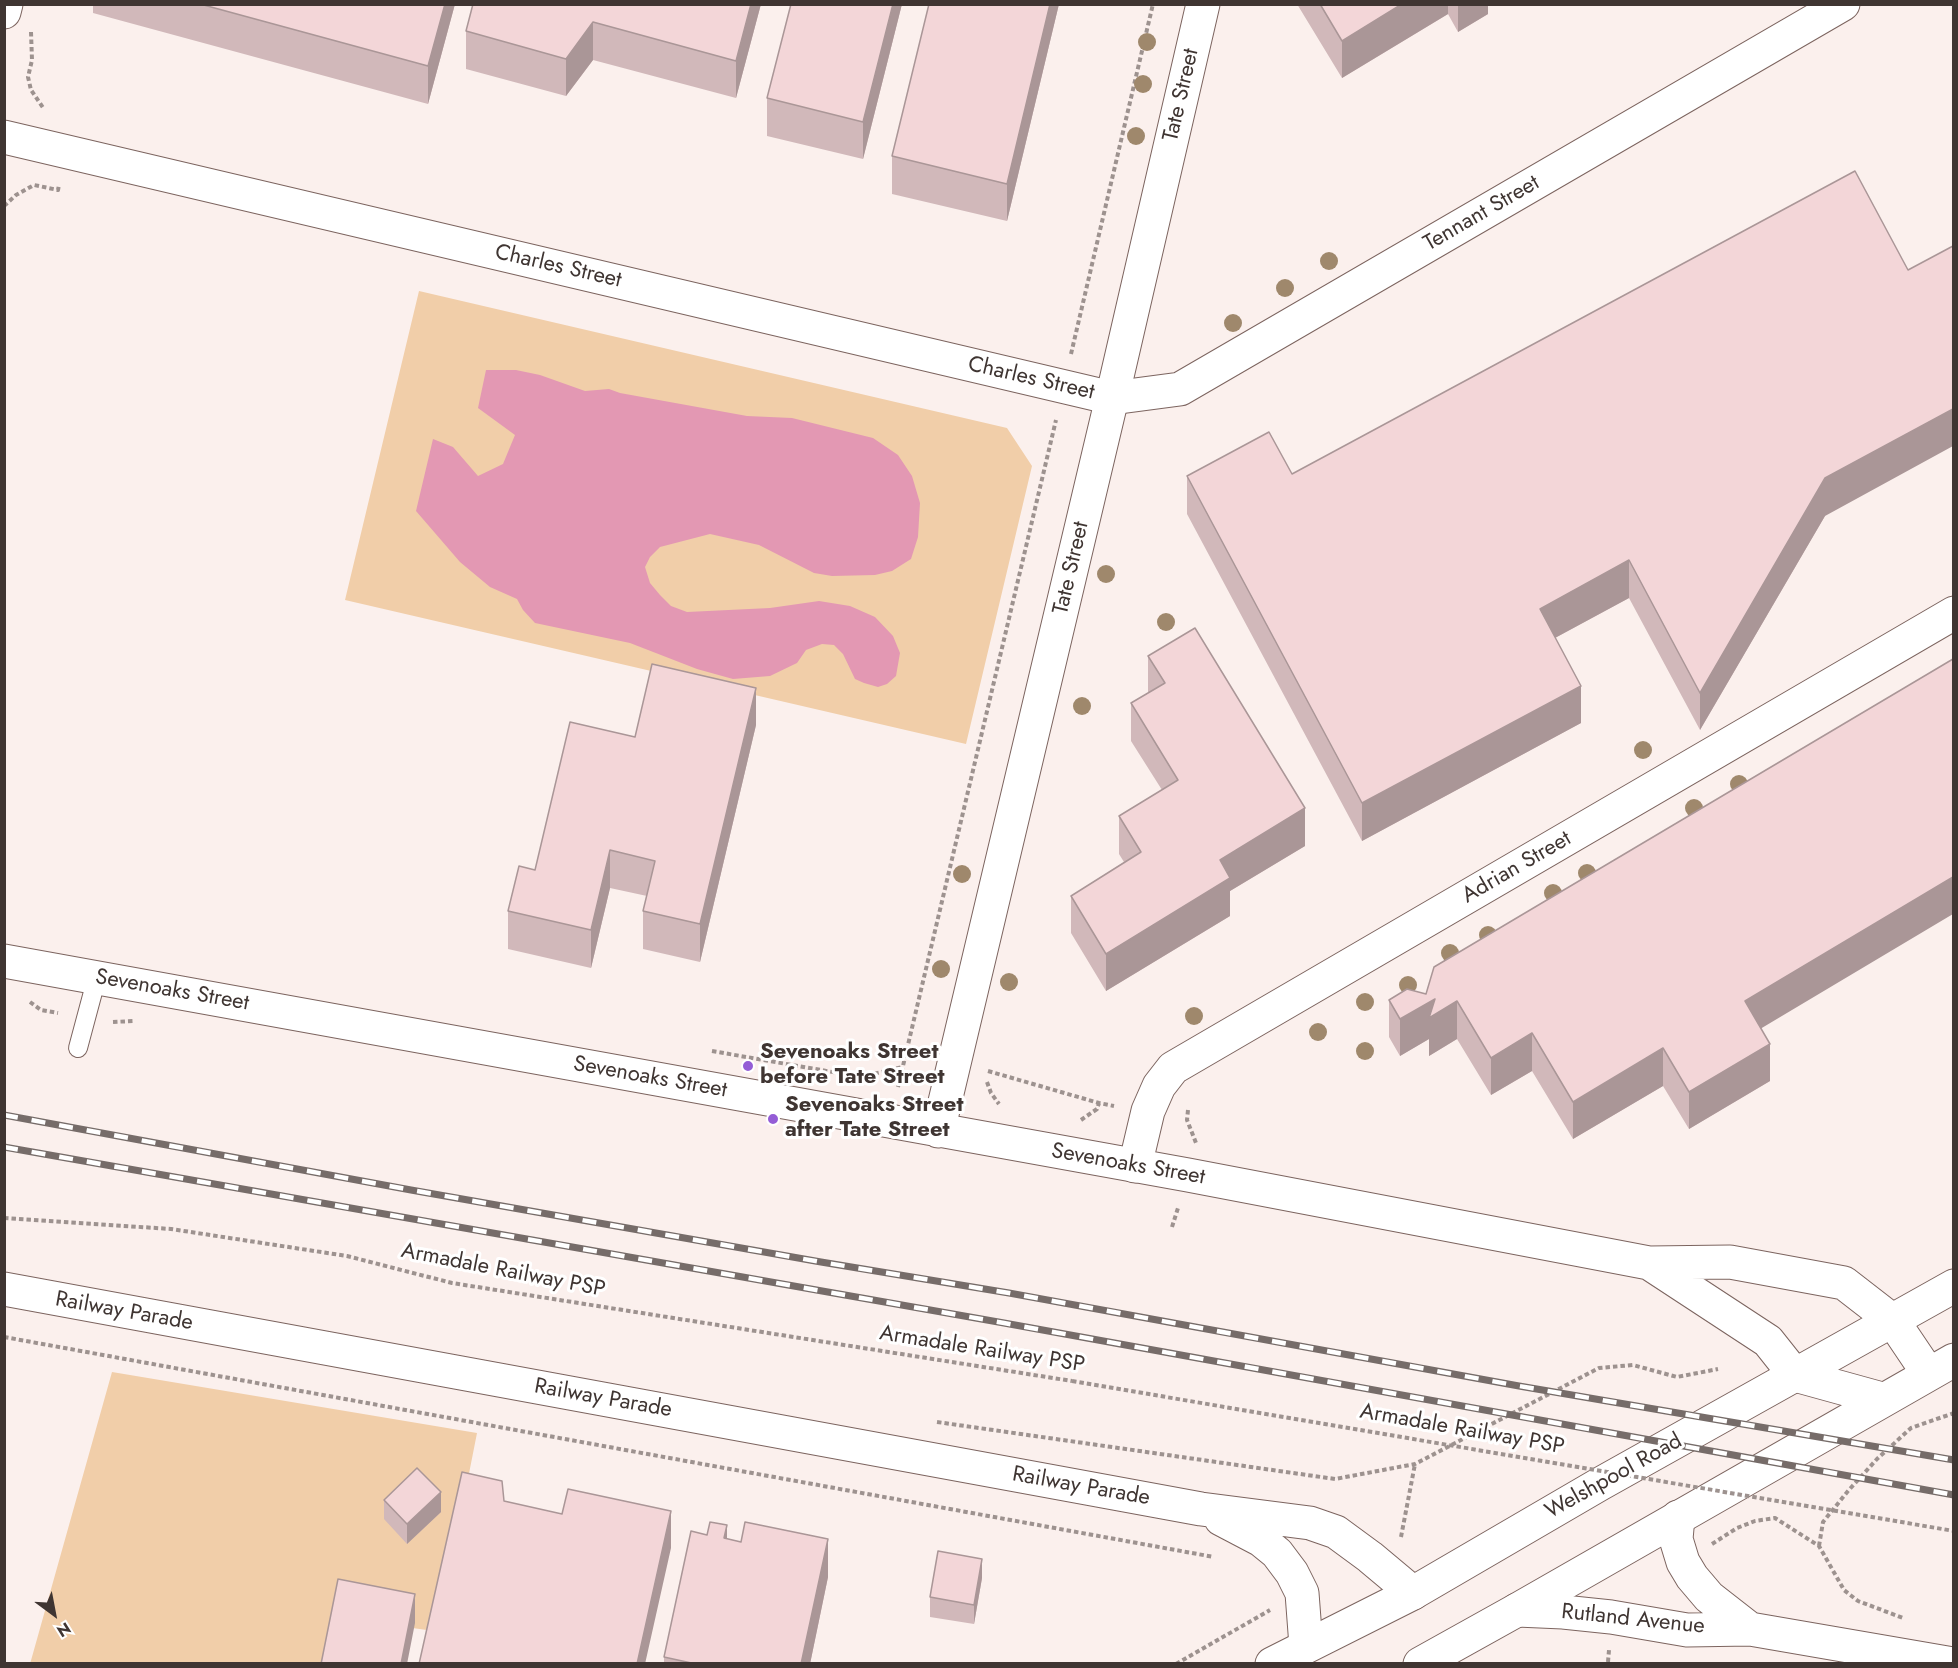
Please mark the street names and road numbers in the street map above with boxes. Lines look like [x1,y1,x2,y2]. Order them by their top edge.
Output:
street label: Tate Street [1159,46,1205,144]
street label: Tennant Street [1420,170,1544,258]
street label: Charles Street [492,240,624,294]
street label: Charles Street [965,352,1097,406]
street label: Tate Street [1049,519,1095,617]
street label: Adrian Street [1458,826,1576,910]
street label: Sevenoaks Street [93,964,251,1018]
street label: Sevenoaks Street [571,1051,729,1105]
street label: Sevenoaks Street [1049,1138,1207,1192]
street label: Armadale Railway PSP [399,1238,607,1304]
street label: Railway Parade [53,1287,195,1337]
street label: Armadale Railway PSP [877,1321,1087,1379]
street label: Railway Parade [532,1374,674,1424]
street label: Armadale Railway PSP [1358,1399,1566,1461]
street label: Welshpool Road [1541,1428,1687,1526]
street label: Railway Parade [1010,1462,1152,1512]
street label: Rutland Avenue [1560,1599,1706,1641]

